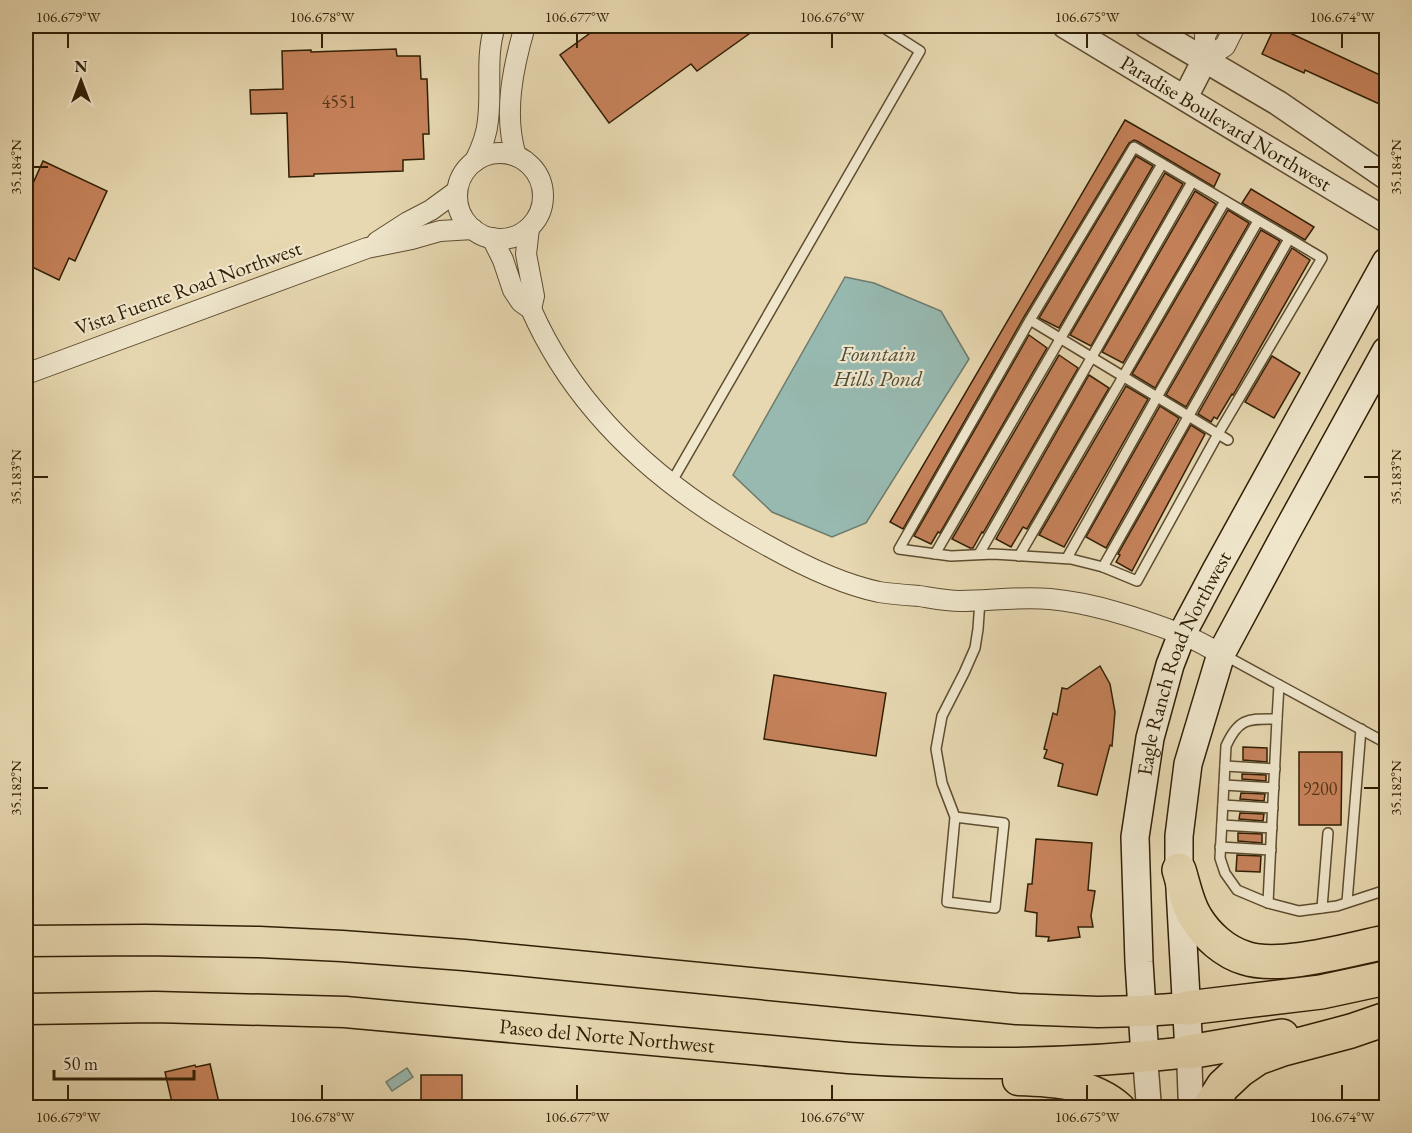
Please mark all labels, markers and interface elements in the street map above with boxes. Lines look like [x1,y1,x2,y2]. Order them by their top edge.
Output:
text: 106.679°W [36,7,101,26]
text: 106.678°W [290,7,355,26]
text: 106.677°W [545,7,610,26]
text: 106.676°W [800,7,865,26]
text: 106.675°W [1055,7,1120,26]
text: 106.674°W [1310,7,1375,26]
street label: Paradise Boulevard Northwest [1116,49,1337,197]
north arrow [51,51,111,111]
text: N [75,56,88,77]
house number: 4551 [322,90,356,113]
text: 35.184°N [6,139,25,195]
text: 35.184°N [1386,139,1405,195]
street label: Vista Fuente Road Northwest [71,234,305,341]
water label: Fountain Hills Pond [833,339,923,393]
text: 35.183°N [6,449,25,505]
text: 35.183°N [1386,449,1405,505]
street label: Eagle Ranch Road Northwest [1130,546,1237,777]
text: 35.182°N [6,760,25,816]
text: 35.182°N [1386,760,1405,816]
house number: 9200 [1303,777,1338,800]
street label: Paseo del Norte Northwest [498,1012,716,1059]
scale bar [54,1043,194,1081]
text: 50 m [63,1052,98,1075]
text: 106.679°W [36,1107,101,1126]
text: 106.678°W [290,1107,355,1126]
text: 106.677°W [545,1107,610,1126]
text: 106.676°W [800,1107,865,1126]
text: 106.675°W [1055,1107,1120,1126]
text: 106.674°W [1310,1107,1375,1126]

